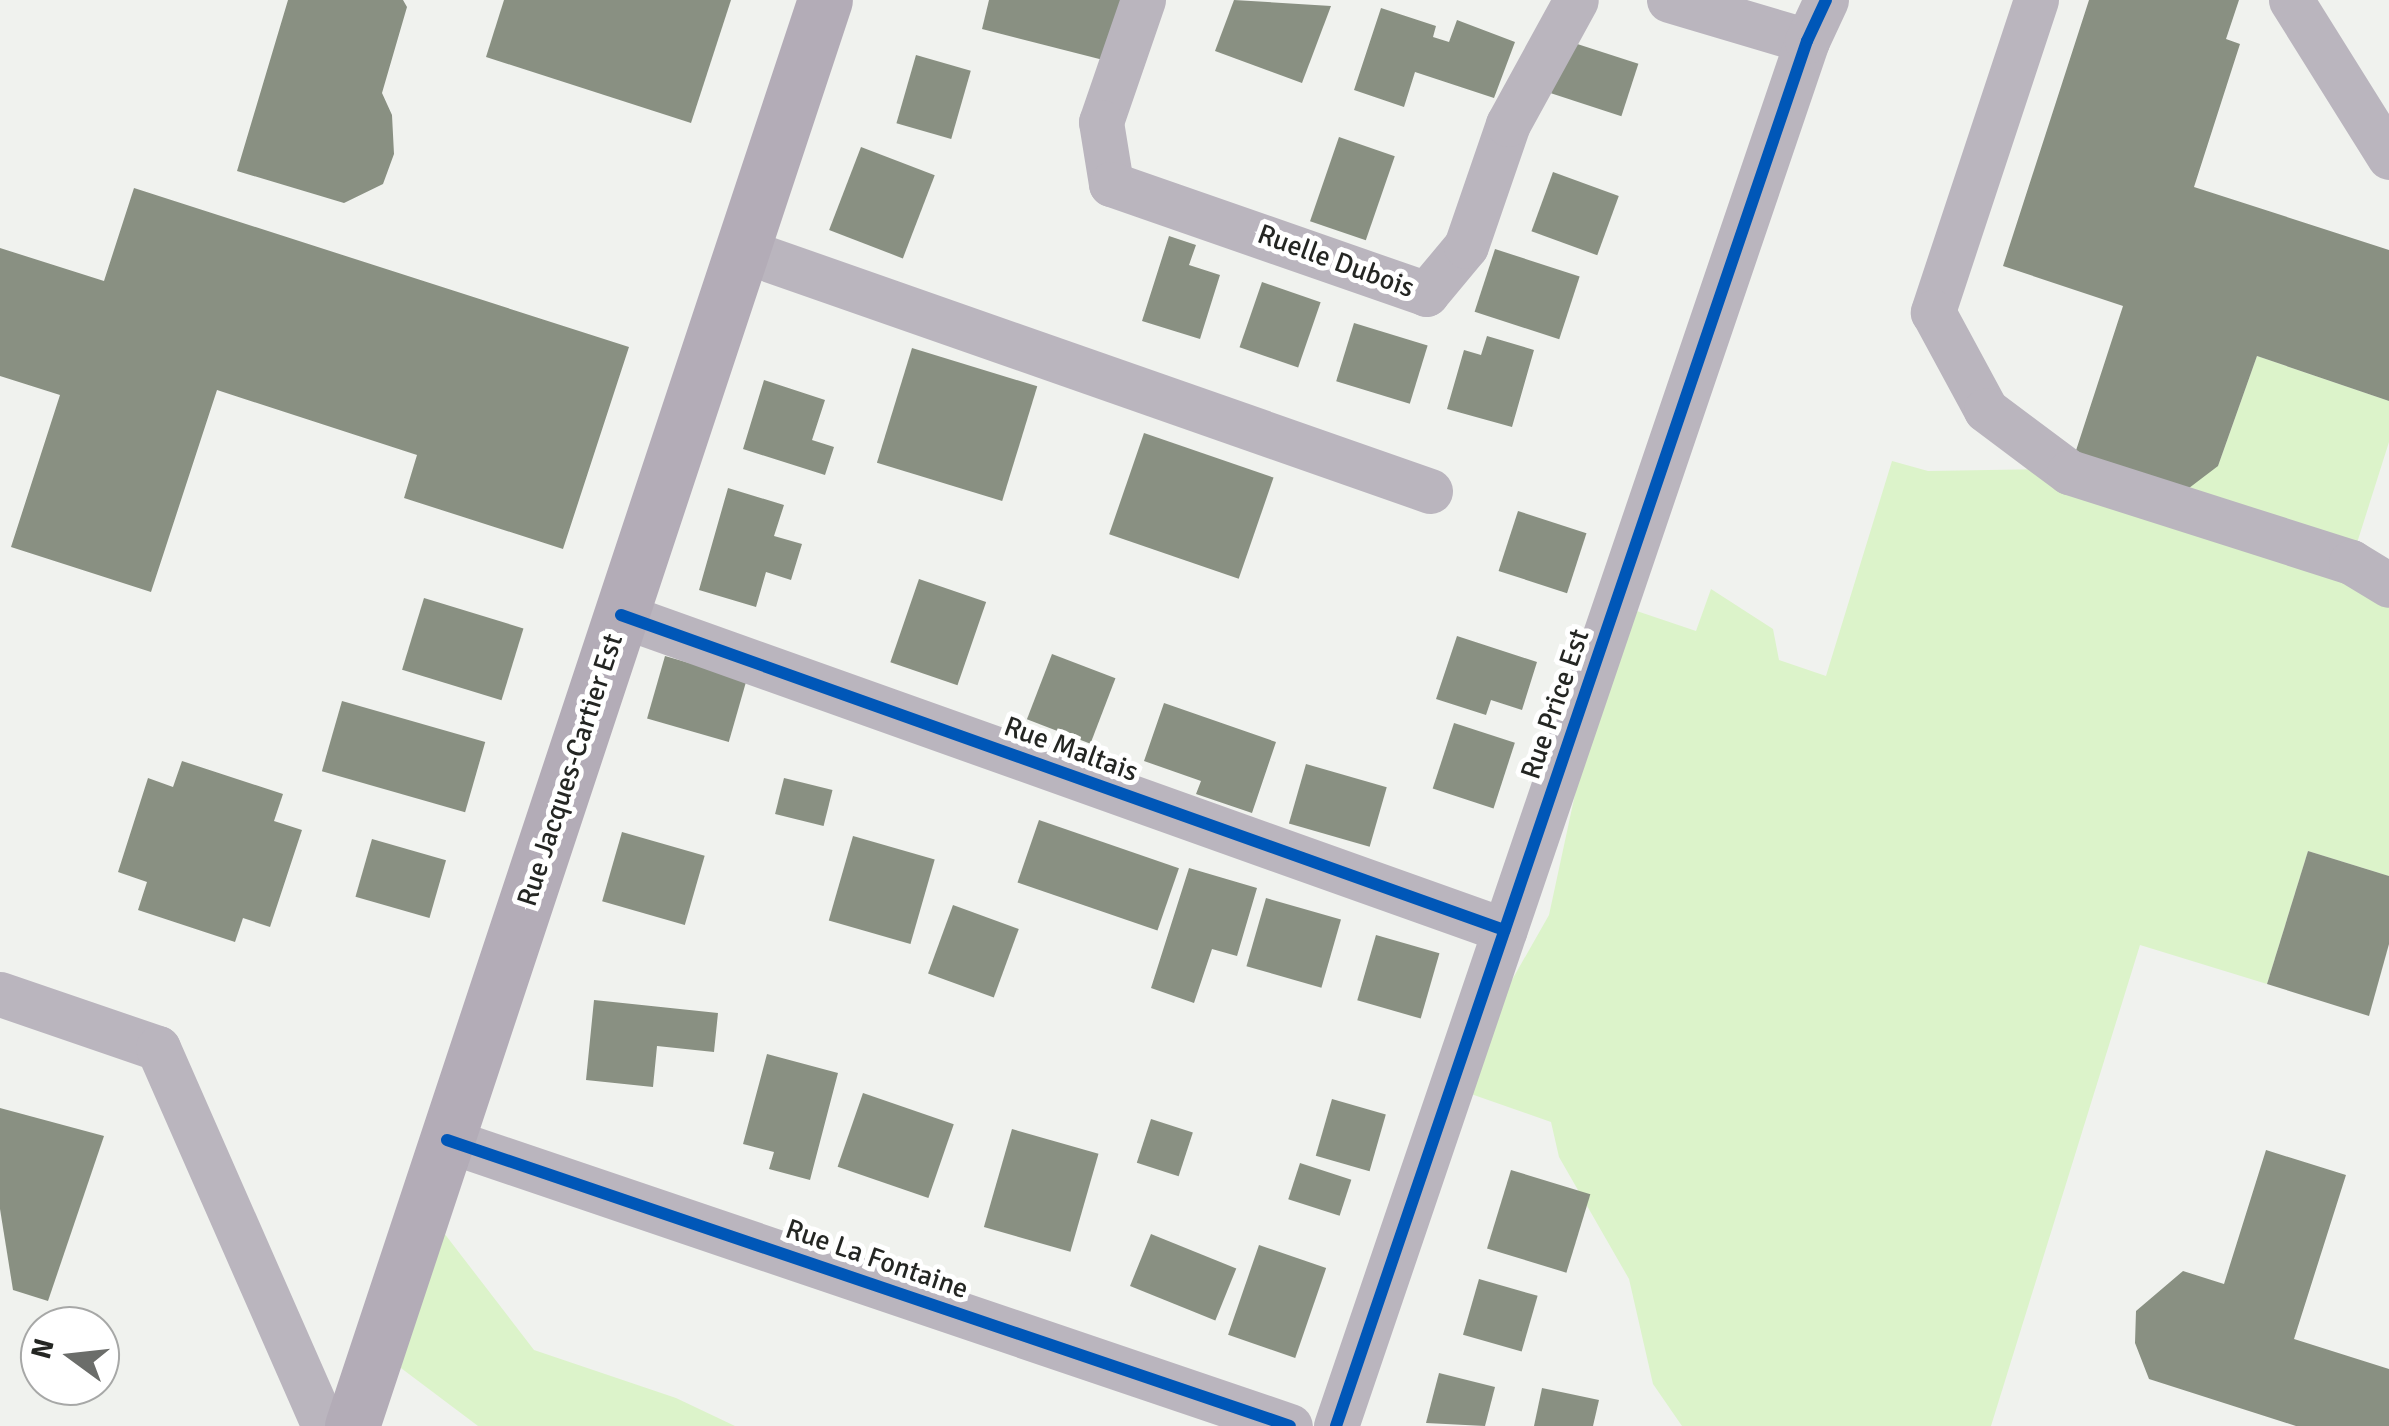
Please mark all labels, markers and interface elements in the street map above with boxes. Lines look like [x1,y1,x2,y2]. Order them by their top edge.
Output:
street label: Ruelle Dubois [1253,217,1419,305]
street label: Rue Price Est [1514,625,1596,783]
street label: Rue Jacques-Cartier Est [510,629,630,911]
street label: Rue Maltais [999,709,1143,789]
street label: Rue La Fontaine [781,1212,973,1306]
north arrow [20,1306,120,1406]
text: N [24,1335,62,1363]

